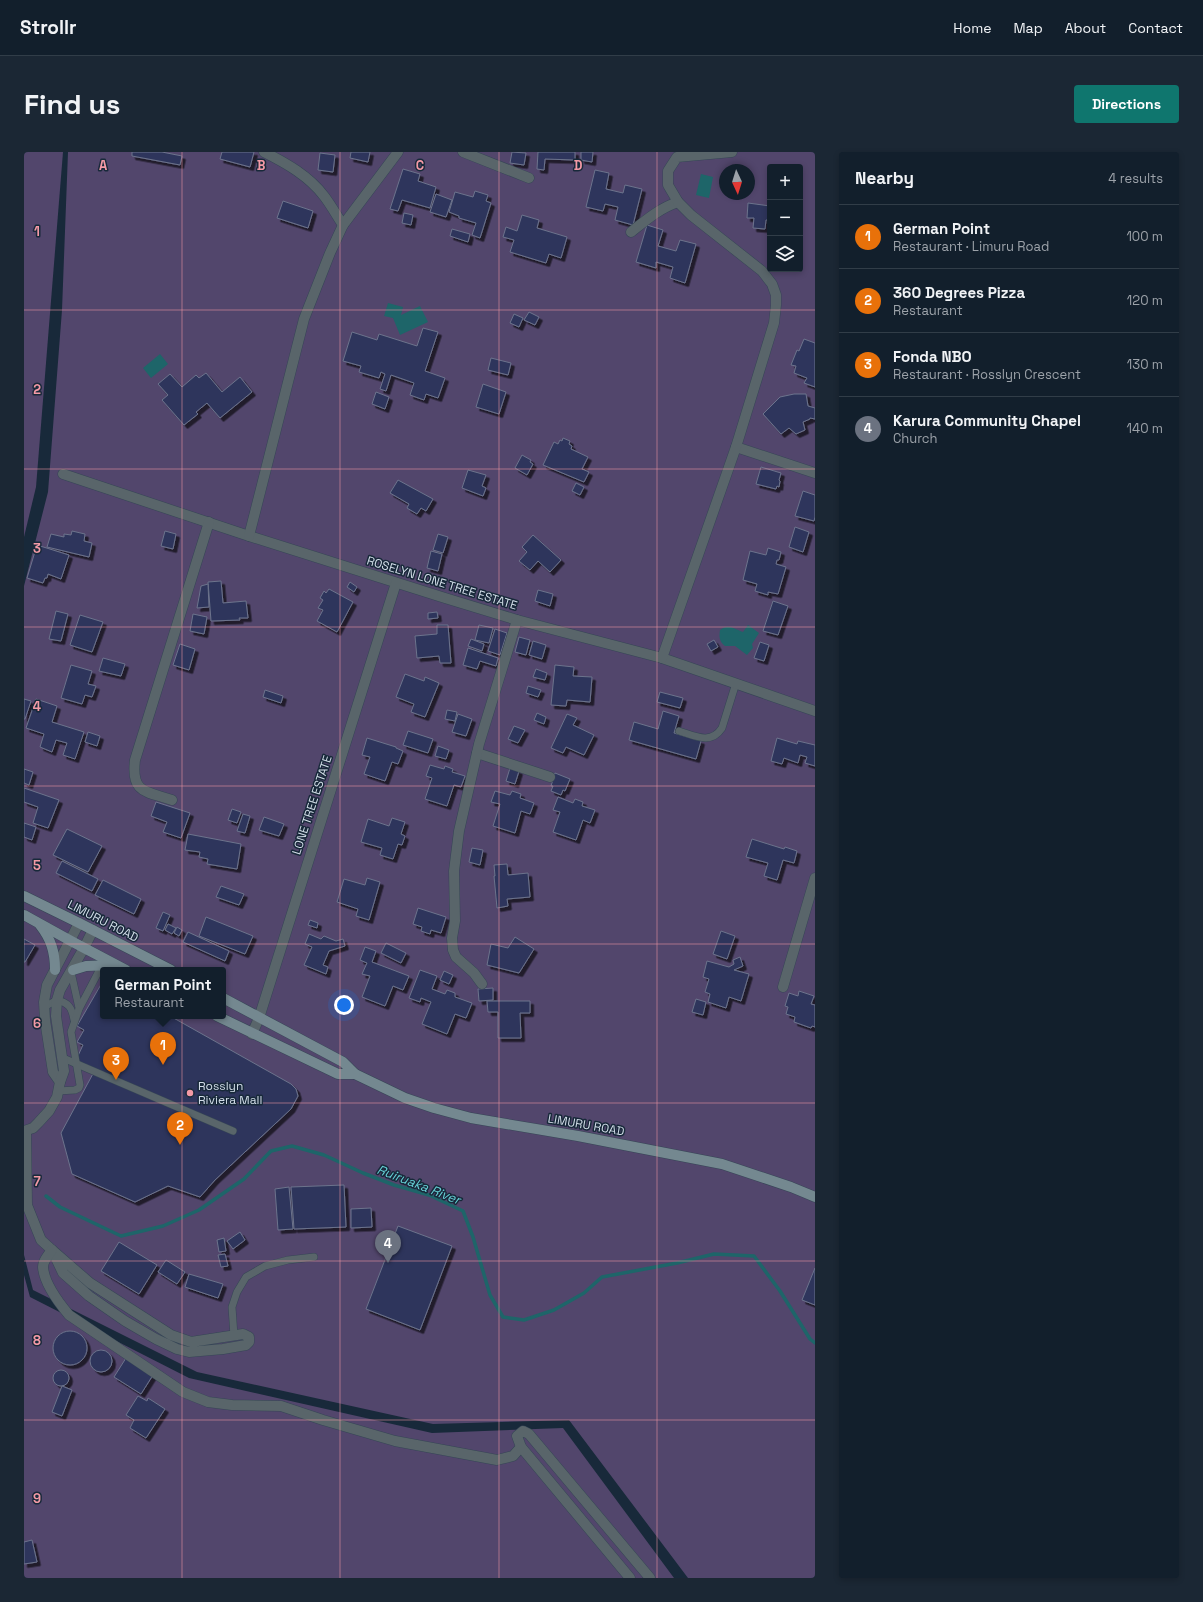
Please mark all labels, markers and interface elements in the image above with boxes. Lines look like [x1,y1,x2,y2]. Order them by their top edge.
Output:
text: Strollr [20,15,77,40]
text: Home [953,19,991,37]
text: Map [1013,19,1043,37]
text: About [1065,19,1106,37]
text: Contact [1128,19,1183,37]
button: Directions [1074,85,1179,123]
text: Find us [24,86,121,122]
text: A [99,157,108,174]
text: B [257,157,266,174]
text: C [416,157,424,174]
text: D [574,157,583,174]
north arrow [719,164,755,200]
map controls [767,164,803,272]
button: + [767,164,803,200]
text: Nearby [855,167,914,189]
text: 4 results [1108,170,1163,187]
button: − [767,200,803,236]
text: German Point [893,219,990,238]
text: 1 [34,223,40,240]
text: 1 [865,228,871,245]
text: 100 m [1126,228,1163,245]
button: layers [767,236,803,272]
text: Restaurant · Limuru Road [893,238,1049,255]
text: 360 Degrees Pizza [893,283,1025,302]
text: 2 [864,292,872,309]
text: 120 m [1127,292,1163,309]
text: Restaurant [893,302,963,319]
text: Fonda NBO [893,347,972,366]
text: 3 [864,356,872,373]
text: 130 m [1127,356,1163,373]
text: Restaurant · Rosslyn Crescent [893,366,1081,383]
text: 2 [33,381,41,398]
text: Karura Community Chapel [893,411,1081,430]
text: 4 [864,420,872,437]
text: 140 m [1127,420,1163,437]
text: Church [893,430,938,447]
text: 3 [33,540,41,557]
street label: ROSELYN LONE TREE ESTATE [365,552,519,614]
text: 4 [33,698,41,715]
street label: LONE TREE ESTATE [288,753,336,857]
text: 5 [33,857,41,874]
street label: LIMURU ROAD [65,896,141,946]
popup [100,967,226,1019]
text: German Point [115,975,211,994]
text: Restaurant [115,994,184,1011]
your location [334,995,354,1015]
text: 6 [33,1015,41,1032]
pin: 1 [150,1032,176,1065]
pin: 3 [103,1047,129,1080]
place label: Rosslyn Riviera Mall [198,1078,263,1108]
marker: Rosslyn Riviera Mall [185,1088,195,1098]
street label: LIMURU ROAD [546,1110,626,1140]
pin: 2 [167,1112,193,1145]
water label: Ruiruaka River [375,1161,465,1209]
text: 7 [33,1173,41,1190]
pin: 4 [375,1230,401,1263]
text: 8 [33,1332,41,1349]
text: 9 [33,1490,41,1507]

